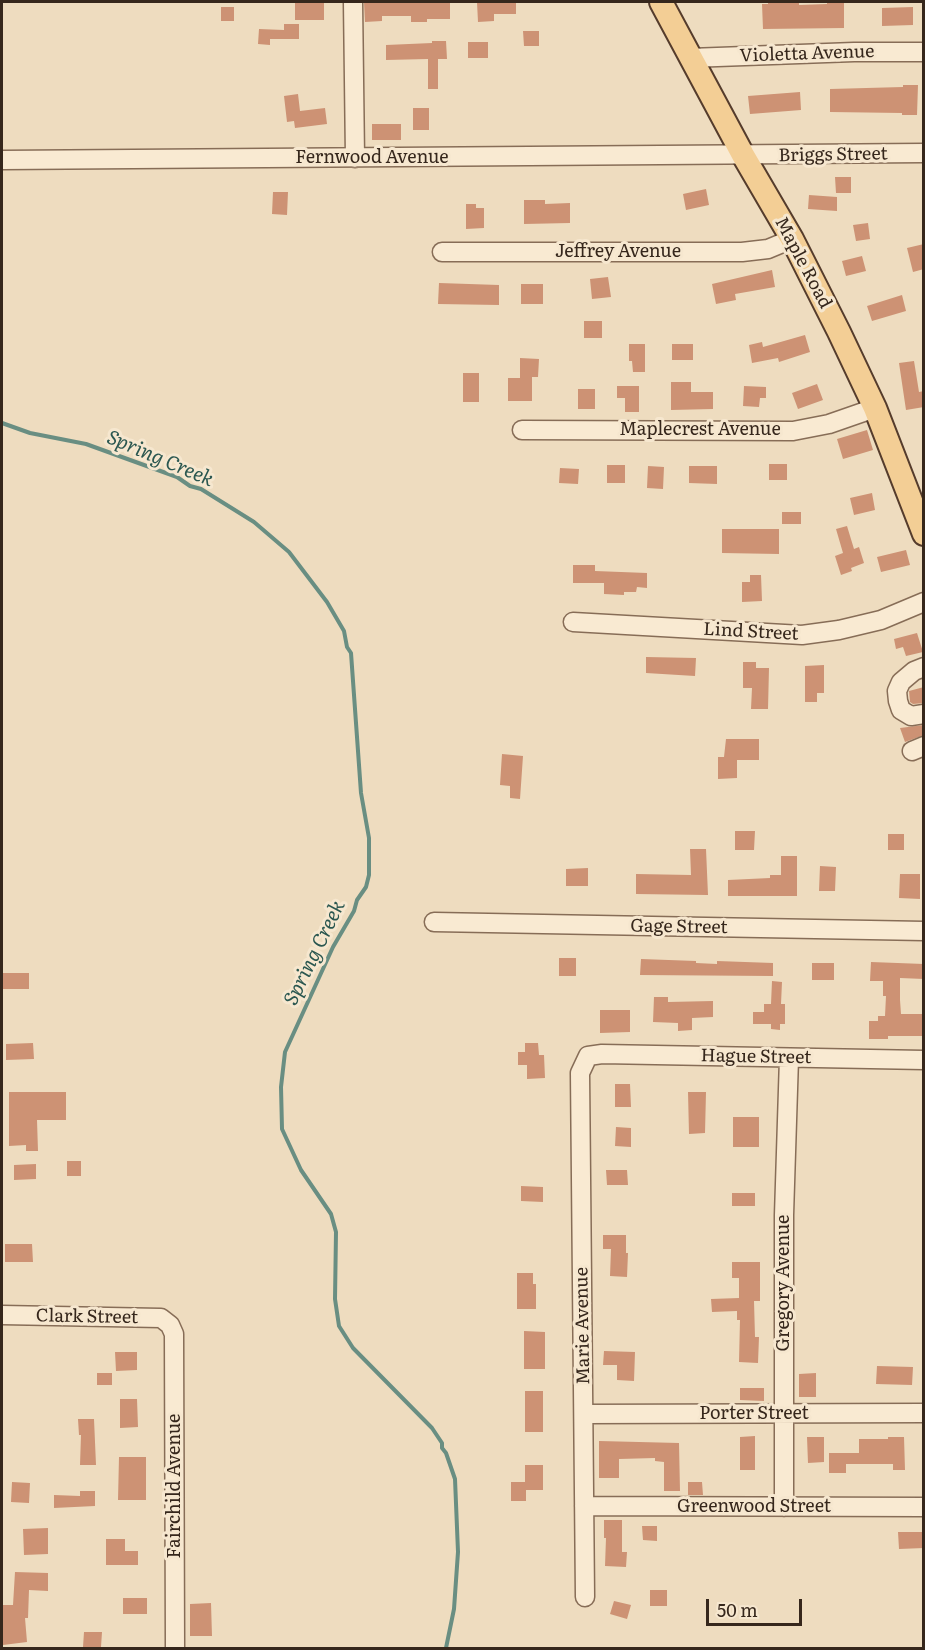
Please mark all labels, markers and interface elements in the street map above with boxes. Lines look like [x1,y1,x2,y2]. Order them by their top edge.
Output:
street label: Violetta Avenue [739,41,875,67]
street label: Briggs Street [778,143,888,167]
street label: Fernwood Avenue [295,147,449,169]
street label: Maple Road [770,214,836,312]
street label: Jeffrey Avenue [555,241,681,263]
street label: Maplecrest Avenue [619,419,781,441]
water label: Spring Creek [103,426,217,492]
street label: Lind Street [703,619,799,645]
water label: Spring Creek [279,897,351,1009]
street label: Gage Street [630,915,728,939]
street label: Hague Street [700,1045,812,1069]
street label: Gregory Avenue [773,1215,795,1351]
street label: Marie Avenue [571,1267,595,1385]
street label: Clark Street [36,1305,138,1329]
street label: Porter Street [699,1403,809,1425]
street label: Fairchild Avenue [164,1414,186,1558]
street label: Greenwood Street [677,1496,831,1518]
scale bar [709,1587,805,1625]
text: 50 m [717,1596,758,1623]

